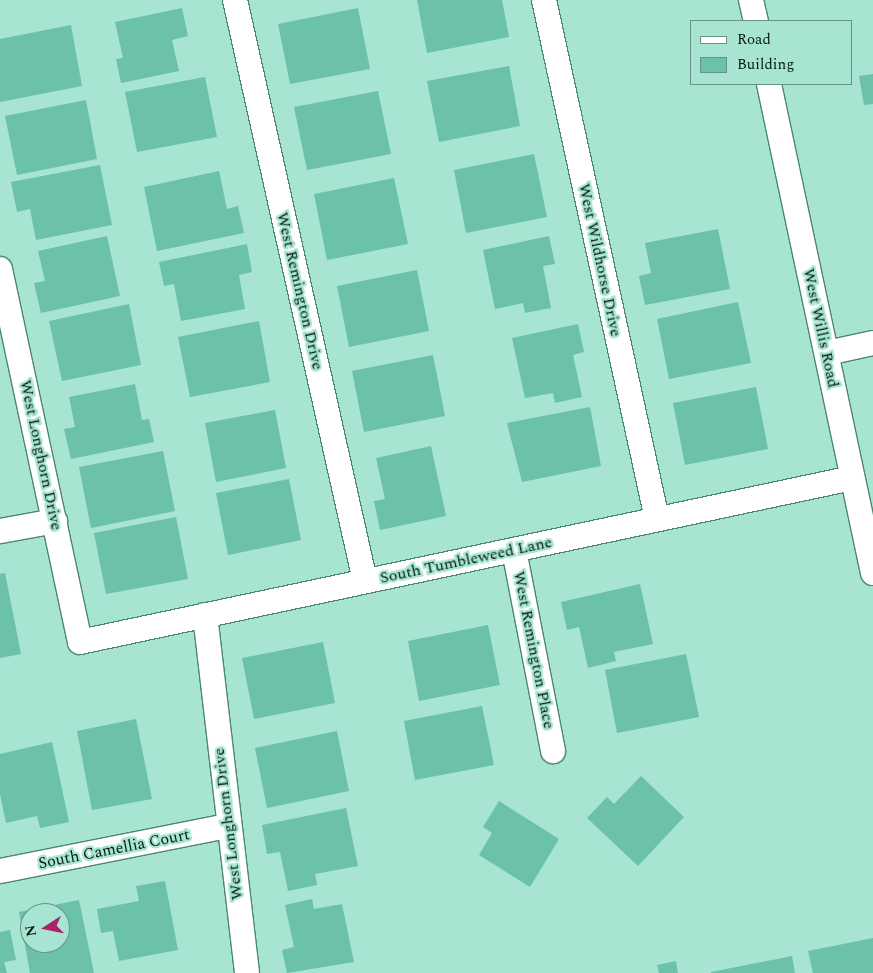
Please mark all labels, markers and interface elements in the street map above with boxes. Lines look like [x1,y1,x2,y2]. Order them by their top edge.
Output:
legend [690,20,853,85]
text: Road [737,28,771,51]
text: Building [737,53,794,76]
street label: West Wildhorse Drive [574,182,626,338]
street label: West Remington Drive [273,210,327,372]
street label: West Willis Road [799,267,843,389]
street label: West Longhorn Drive [16,378,66,532]
street label: South Tumbleweed Lane [378,532,554,588]
street label: West Remington Place [509,570,559,730]
street label: West Longhorn Drive [209,747,247,901]
street label: South Camellia Court [37,825,191,873]
north arrow [20,903,70,953]
text: N [19,923,42,938]

